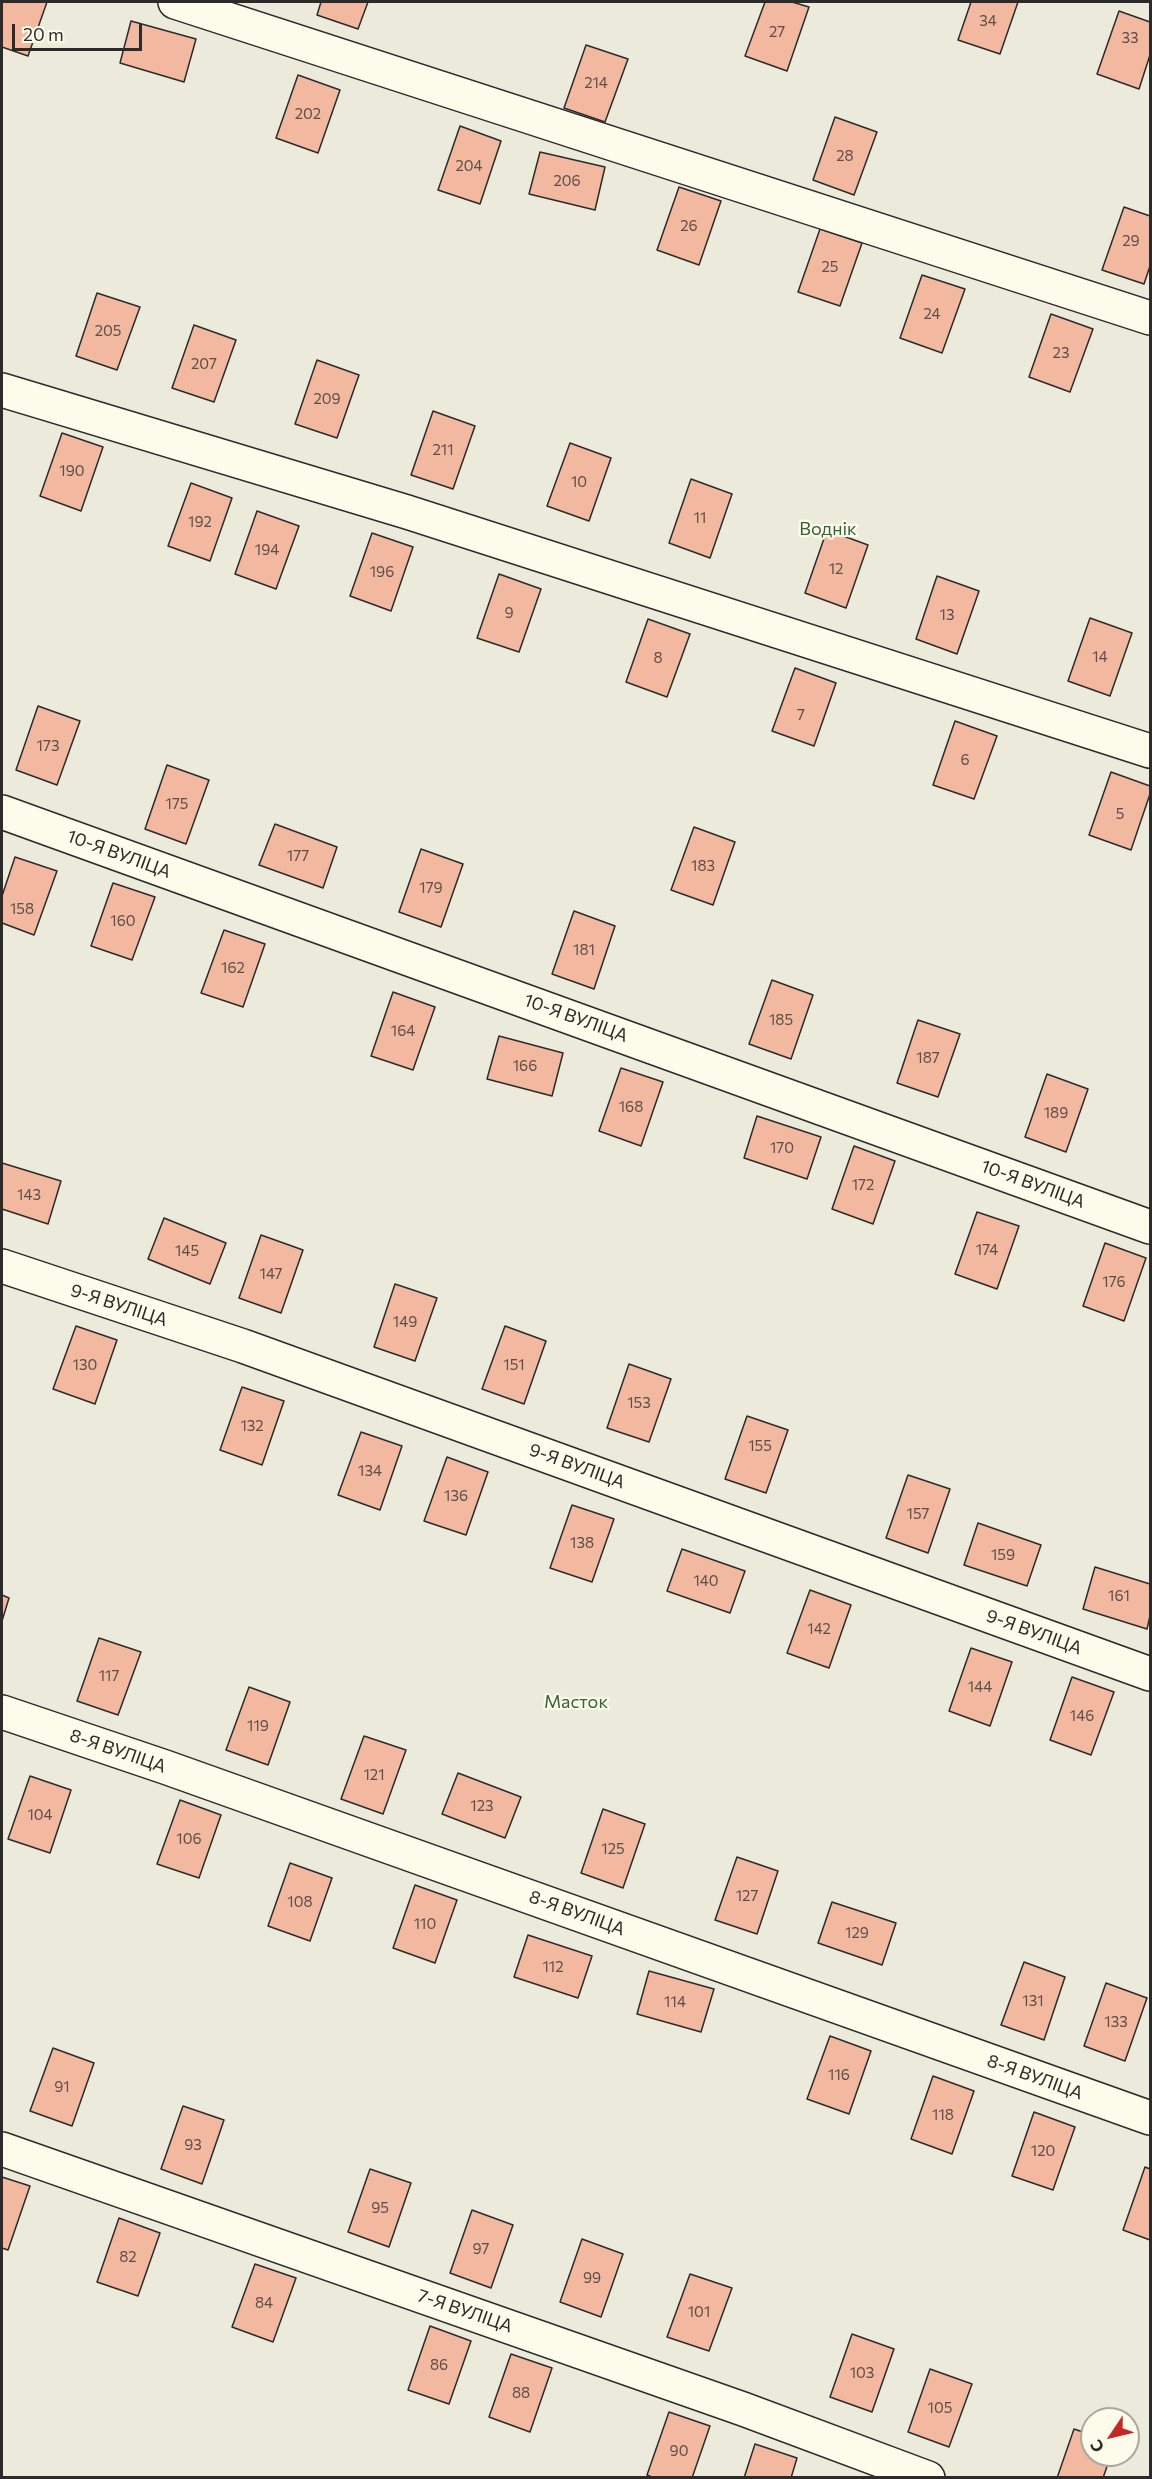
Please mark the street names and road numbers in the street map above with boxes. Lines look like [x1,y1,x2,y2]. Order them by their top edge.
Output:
street label: 10-Я ВУЛІЦА [64,825,174,883]
street label: 10-Я ВУЛІЦА [521,989,631,1047]
street label: 10-Я ВУЛІЦА [978,1155,1088,1213]
street label: 9-Я ВУЛІЦА [68,1279,170,1331]
street label: 9-Я ВУЛІЦА [526,1439,628,1493]
street label: 9-Я ВУЛІЦА [983,1605,1085,1659]
street label: 8-Я ВУЛІЦА [67,1724,169,1778]
street label: 8-Я ВУЛІЦА [526,1886,628,1940]
street label: 8-Я ВУЛІЦА [984,2050,1086,2104]
street label: 7-Я ВУЛІЦА [415,2285,515,2337]

